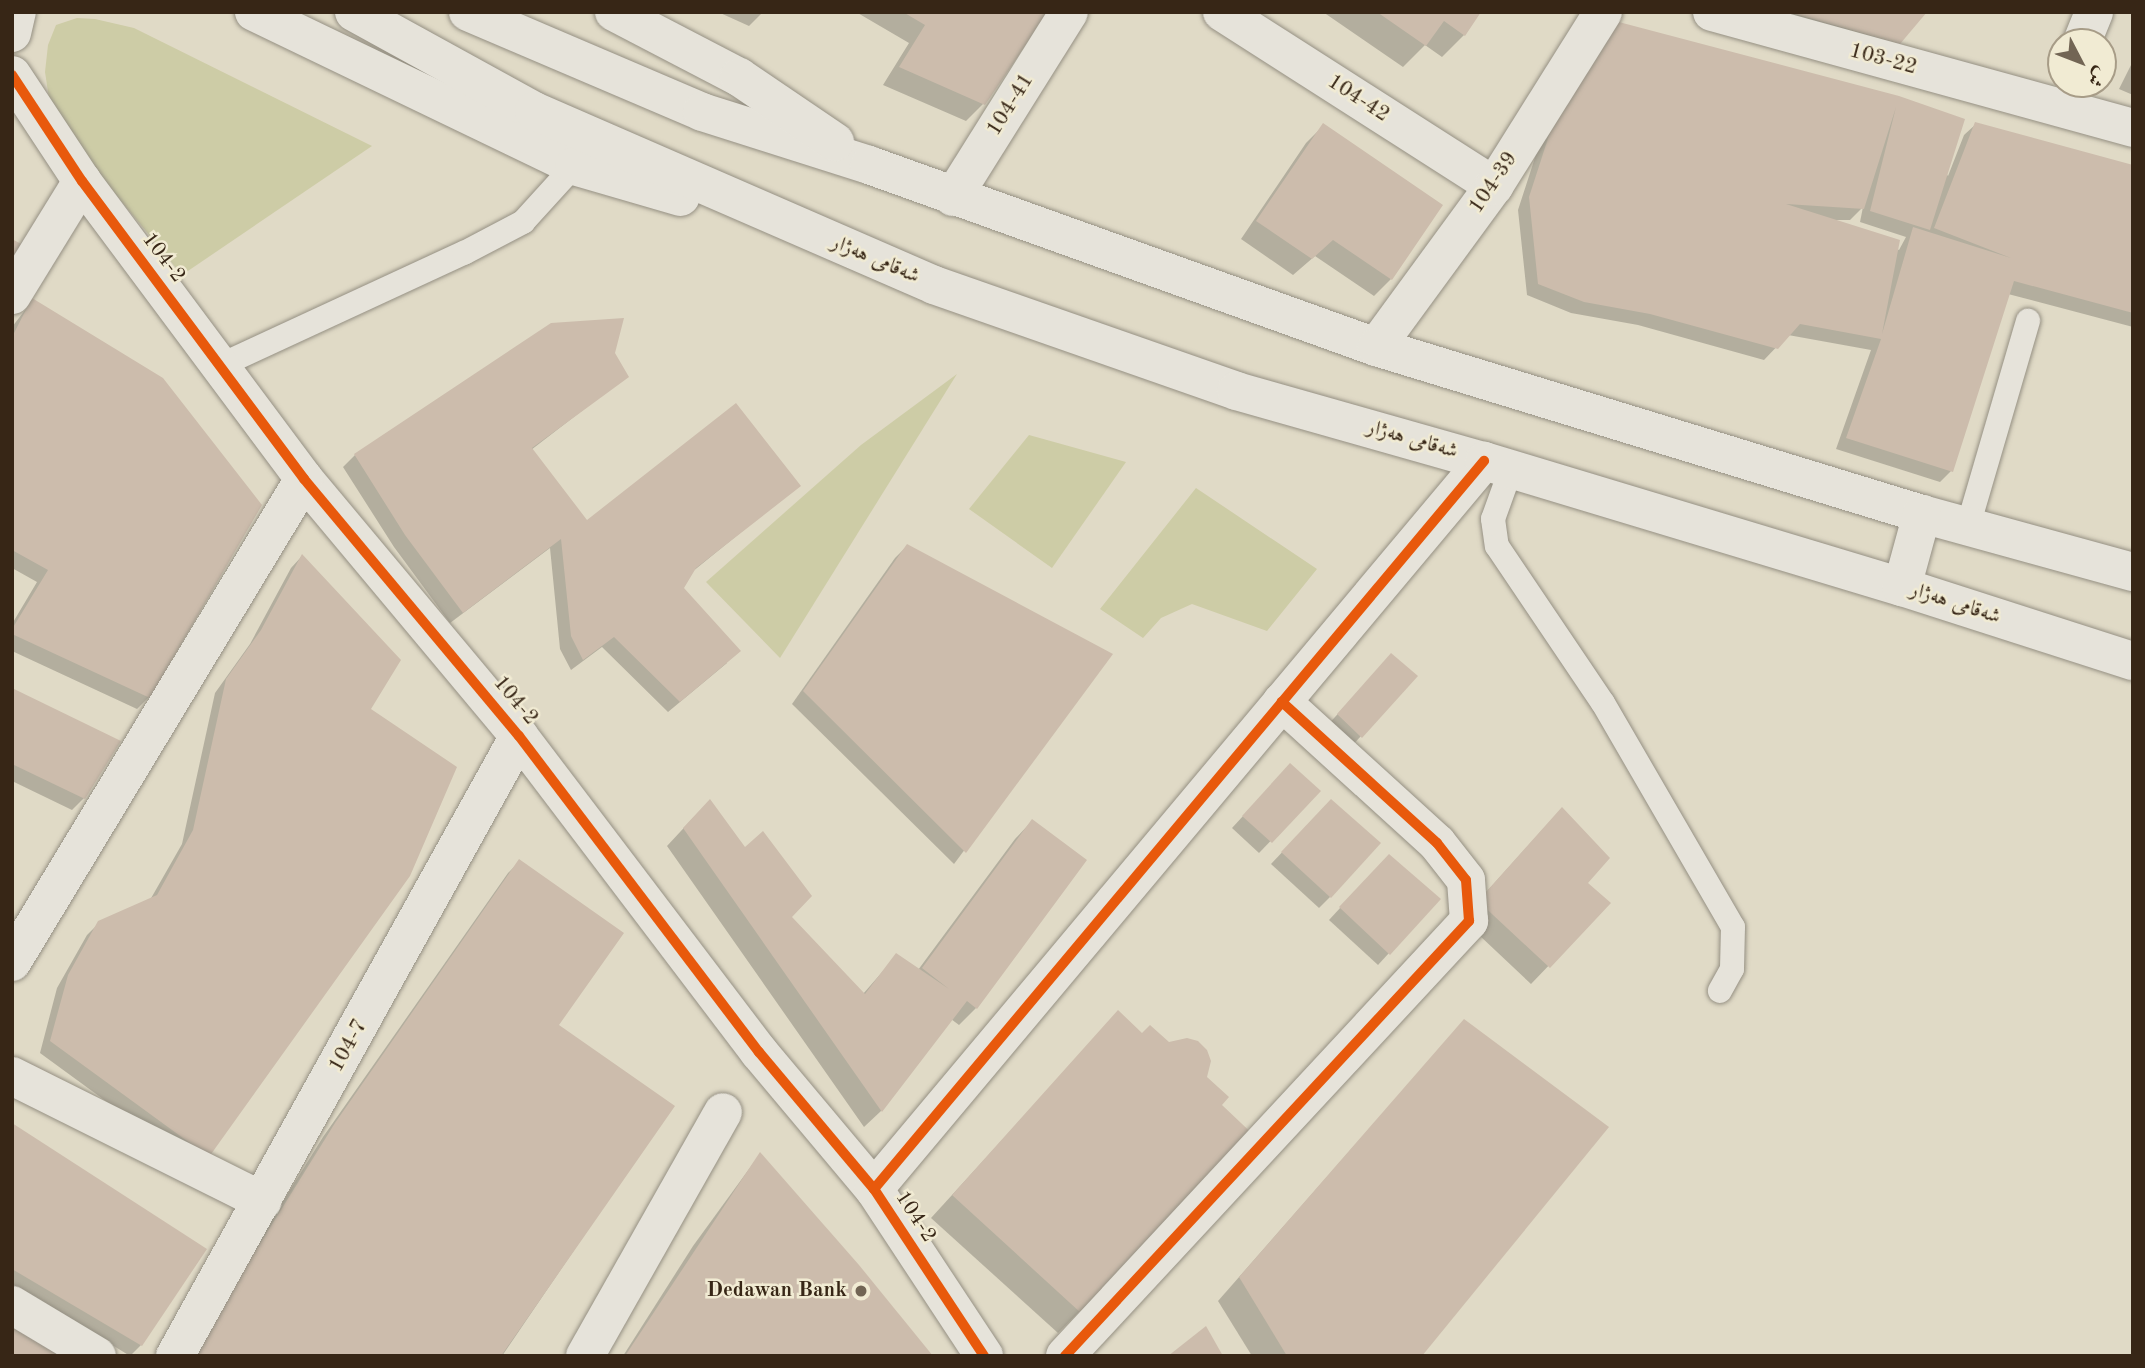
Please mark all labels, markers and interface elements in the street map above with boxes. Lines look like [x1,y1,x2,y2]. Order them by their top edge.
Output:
north arrow [2047,28,2117,98]
street label: 103-22 [1847,39,1919,81]
text: ش [2083,63,2110,89]
street label: 104-41 [982,69,1040,141]
street label: 104-42 [1322,70,1394,128]
street label: 104-39 [1464,147,1524,219]
street label: 104-2 [136,228,190,288]
street label: شەقامی هەژار [827,230,923,290]
street label: شەقامی هەژار [1364,415,1460,465]
street label: شەقامی هەژار [1907,578,2003,630]
street label: 104-2 [487,671,543,731]
street label: 104-7 [324,1015,374,1077]
street label: 104-2 [889,1186,941,1248]
place label: Dedawan Bank [706,1278,847,1304]
marker: Dedawan Bank [853,1283,869,1299]

